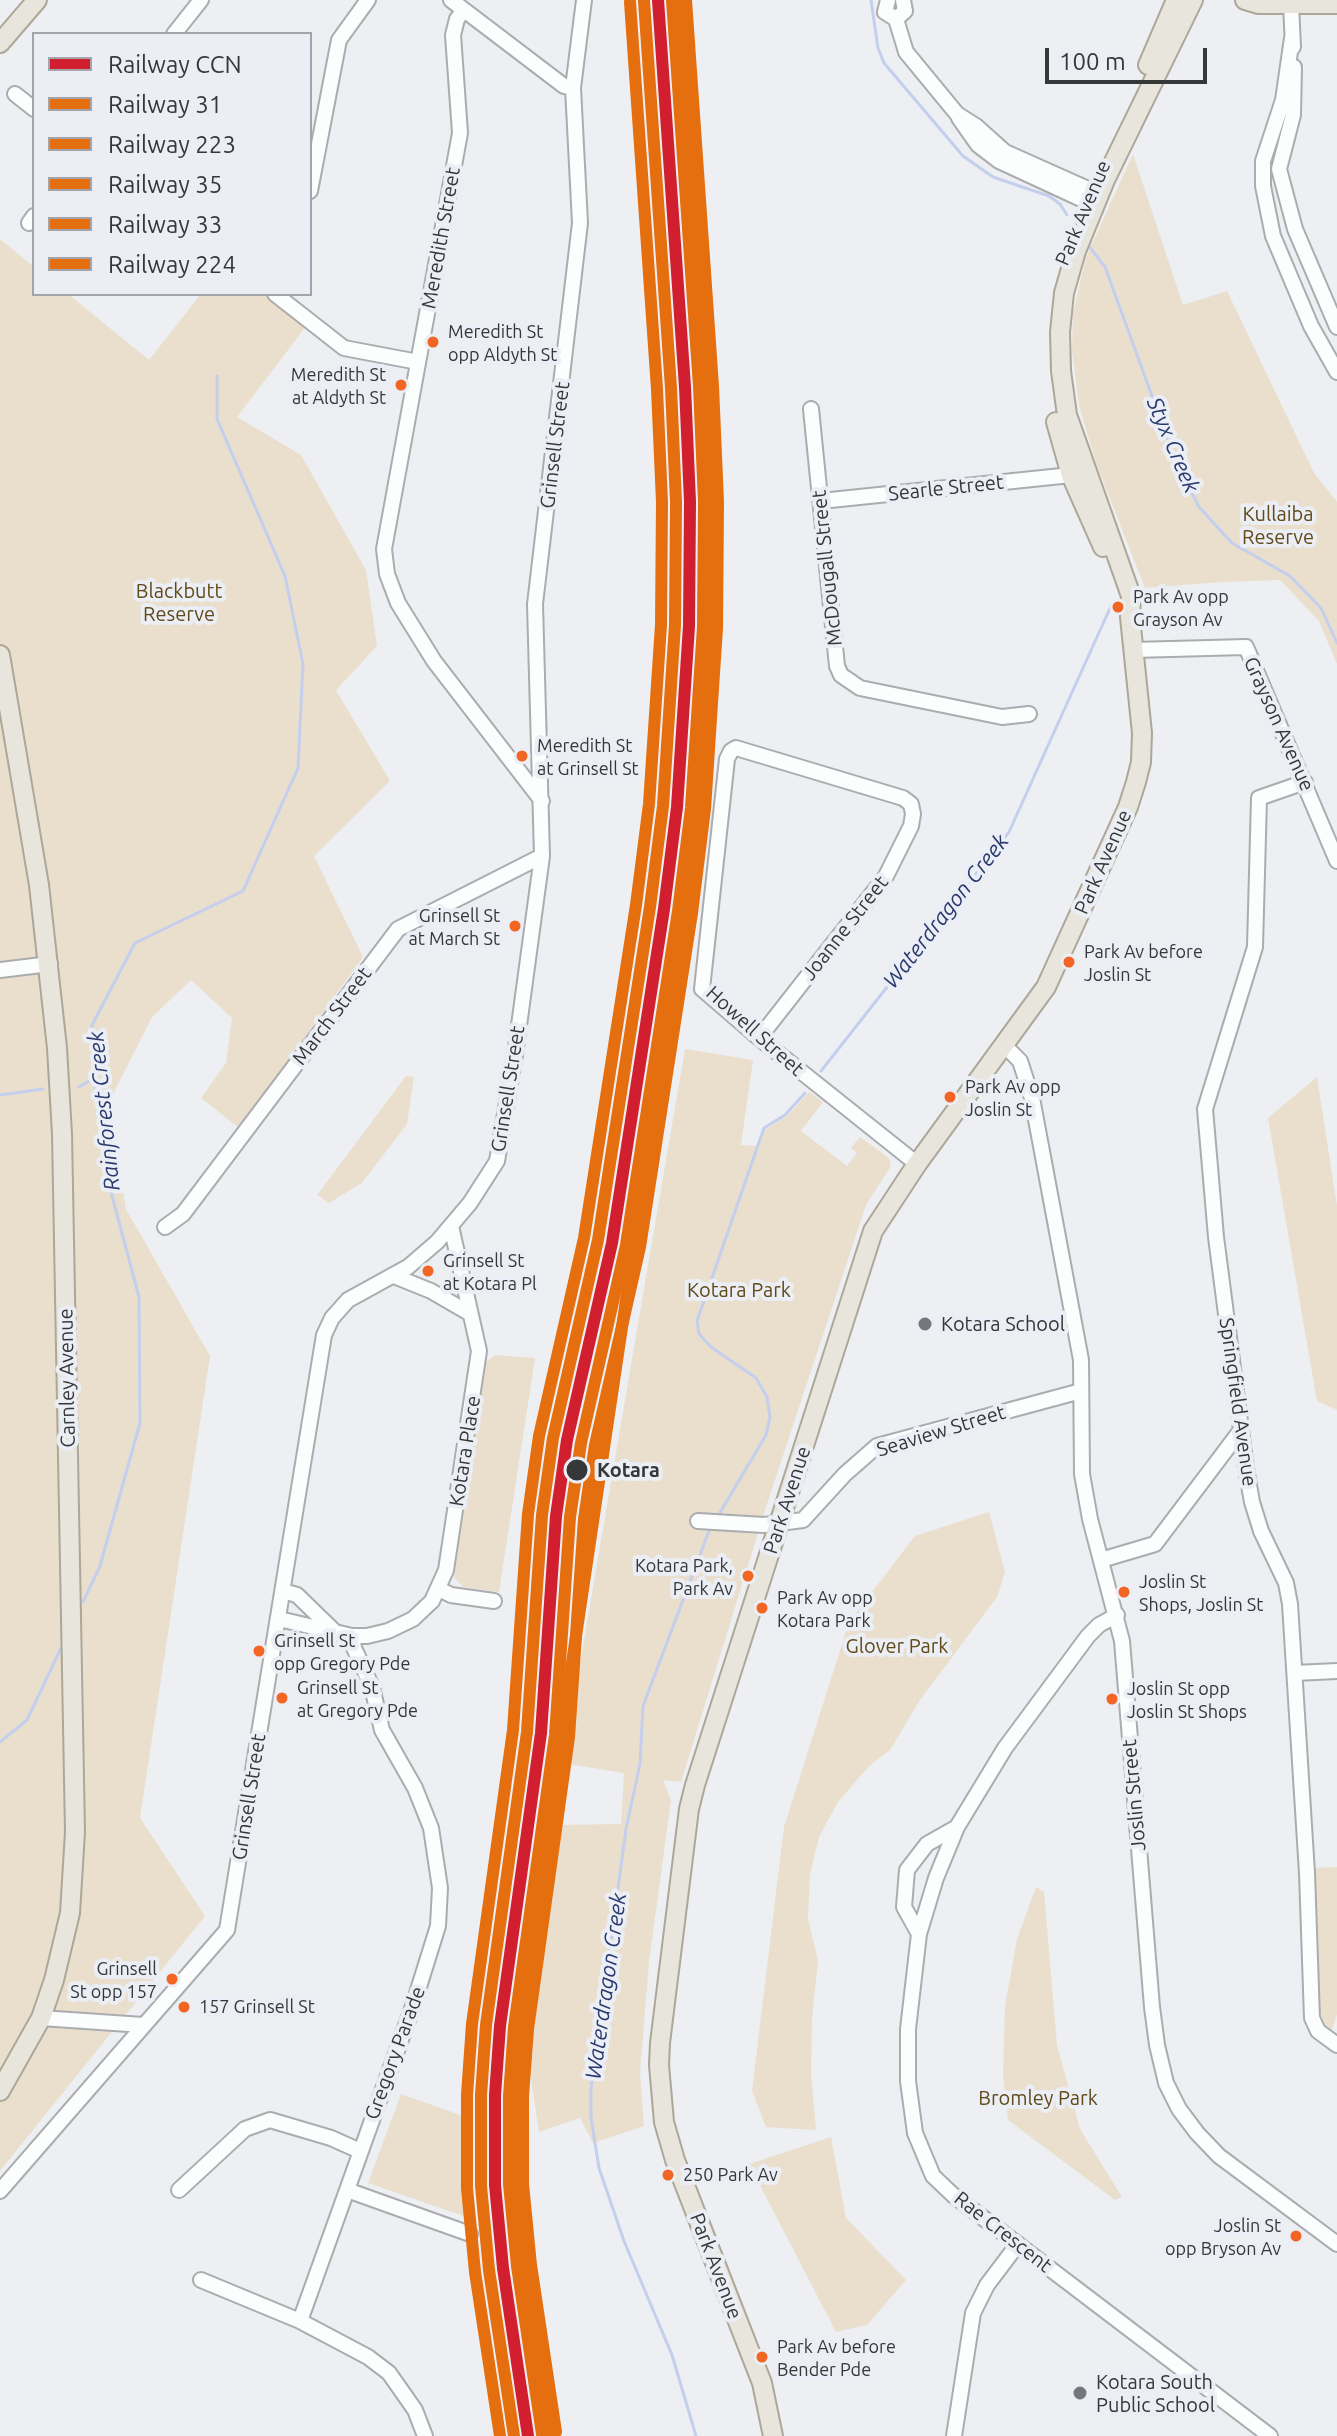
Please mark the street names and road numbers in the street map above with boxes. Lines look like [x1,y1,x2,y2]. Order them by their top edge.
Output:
street label: Park Avenue [1050,157,1116,269]
street label: Meredith Street [417,165,465,311]
street label: Grinsell Street [535,380,575,510]
street label: Searle Street [887,470,1005,506]
street label: McDougall Street [807,489,847,647]
street label: Grayson Avenue [1239,653,1319,795]
street label: Park Avenue [1069,806,1137,918]
street label: Joanne Street [797,871,893,985]
street label: March Street [287,962,377,1070]
street label: Howell Street [701,981,809,1081]
street label: Grinsell Street [486,1024,530,1154]
street label: Carnley Avenue [54,1308,80,1448]
street label: Springfield Avenue [1214,1316,1262,1488]
street label: Kotara Place [444,1394,486,1508]
street label: Seaview Street [874,1400,1008,1462]
street label: Park Avenue [758,1443,816,1557]
street label: Grinsell Street [227,1732,271,1862]
street label: Joslin Street [1117,1738,1151,1852]
street label: Gregory Parade [360,1983,430,2123]
street label: Rae Crescent [949,2186,1057,2278]
street label: Park Avenue [685,2210,747,2322]

